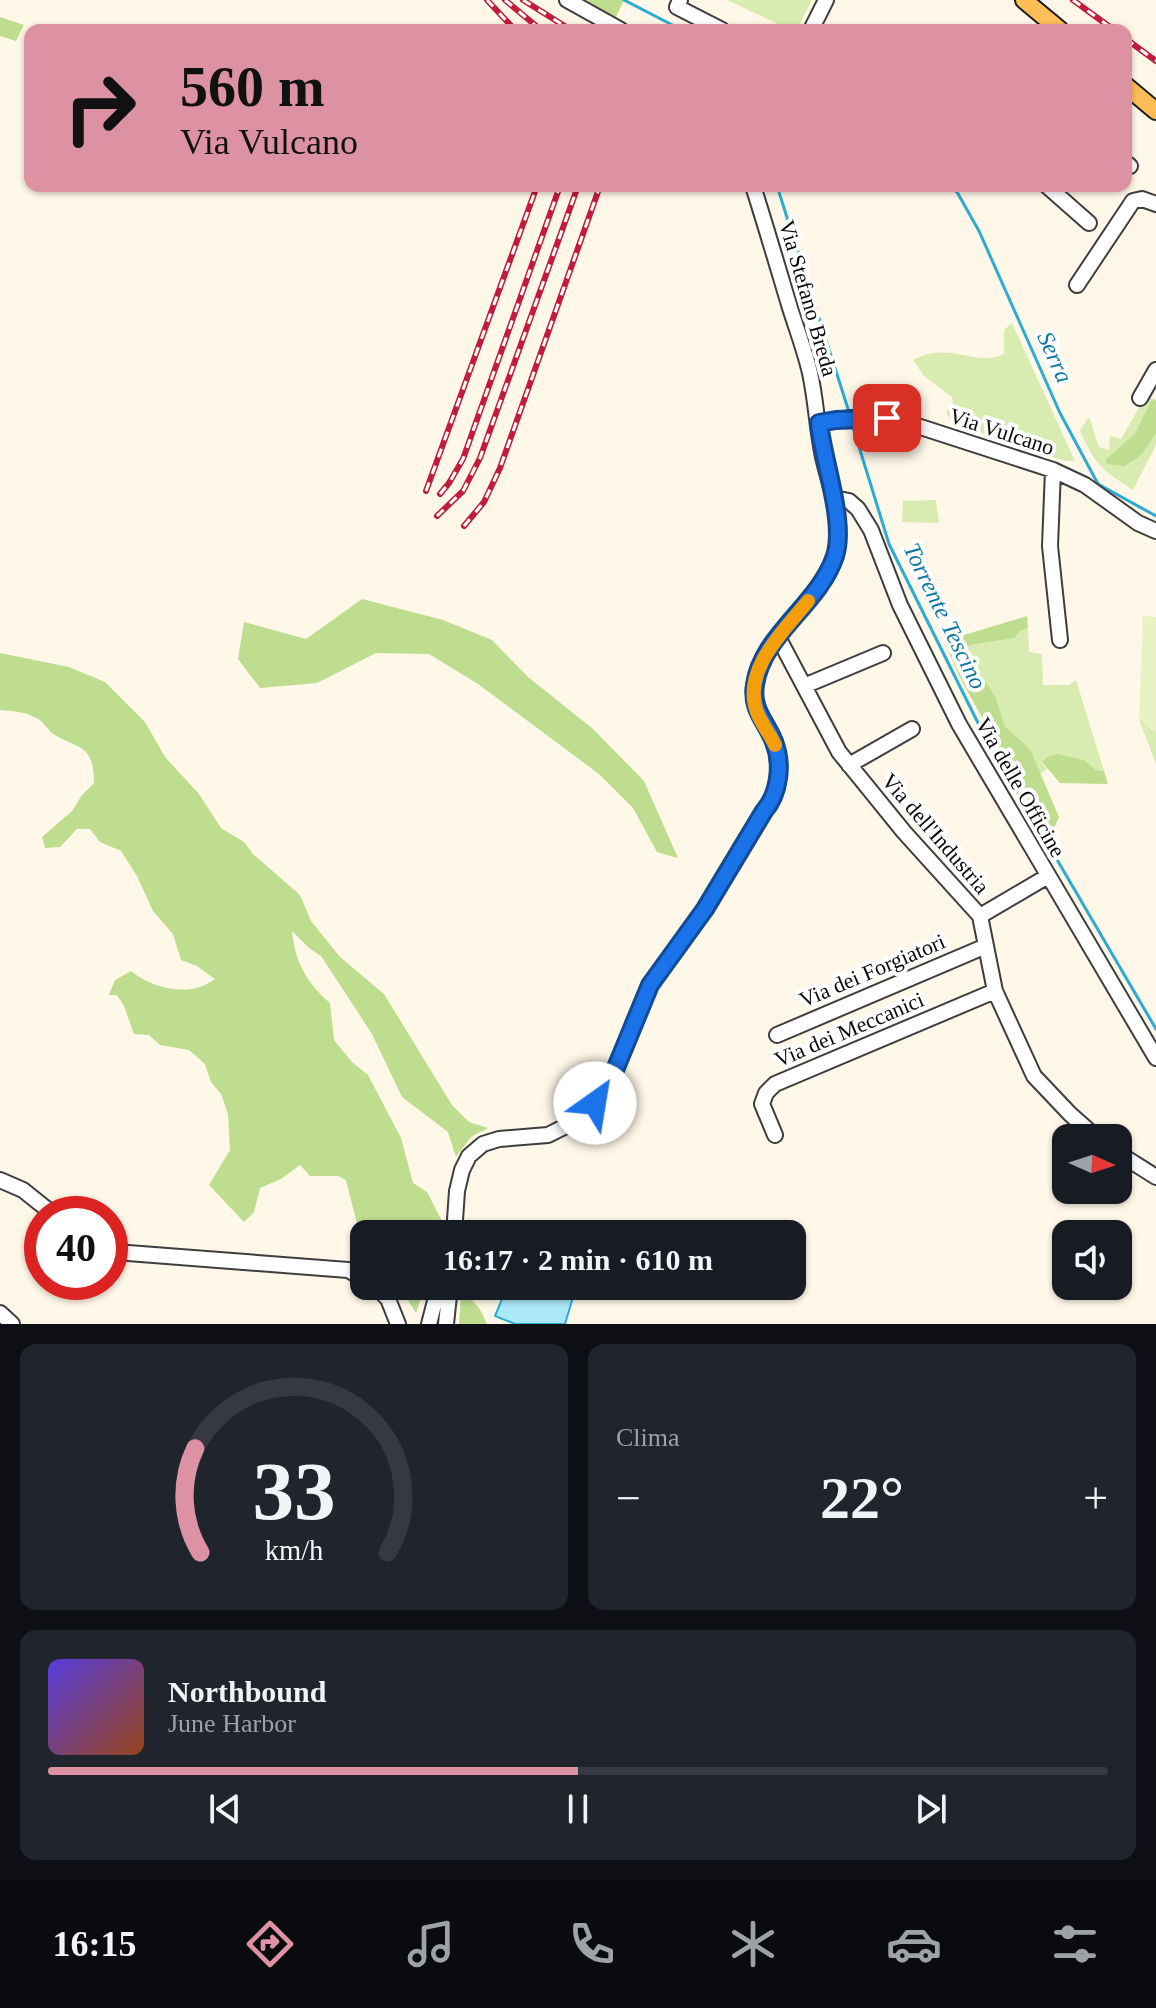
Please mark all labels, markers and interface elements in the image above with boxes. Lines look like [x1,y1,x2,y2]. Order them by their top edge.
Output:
icon: right [48,56,152,160]
text: 560 m [180,56,325,118]
text: Via Vulcano [180,122,358,162]
street label: Via Stefano Breda [774,217,843,379]
water label: Serra [1032,327,1078,387]
pin [853,384,921,452]
icon: arrive [865,396,909,440]
street label: Via Vulcano [946,403,1057,460]
water label: Torrente Tescino [898,539,992,693]
street label: Via delle Officine [970,713,1071,862]
street label: Via dell'Industria [877,768,995,899]
street label: Via dei Forgiatori [796,928,949,1012]
street label: Via dei Meccanici [771,987,928,1072]
position arrow [553,1061,637,1145]
north arrow [1052,1124,1132,1204]
map controls [1052,1124,1132,1300]
speed limit sign: 40 [24,1196,128,1300]
button: sound [1052,1220,1132,1300]
text: 16:17 · 2 min · 610 m [443,1243,713,1276]
text: Clima [616,1423,680,1452]
text: 33 [252,1445,336,1537]
text: 22° [820,1465,904,1531]
text: − [616,1474,641,1523]
text: + [1083,1474,1108,1523]
text: km/h [265,1535,323,1566]
text: Northbound [168,1675,326,1708]
text: June Harbor [168,1709,296,1738]
icon: previous [203,1787,247,1831]
icon: pause [556,1787,600,1831]
icon: next [909,1787,953,1831]
icon: directions [242,1916,298,1972]
icon: music [403,1916,459,1972]
icon: phone [564,1916,620,1972]
icon: climate [725,1916,781,1972]
icon: car [886,1916,942,1972]
icon: filters [1047,1916,1103,1972]
text: 16:15 [53,1924,137,1964]

